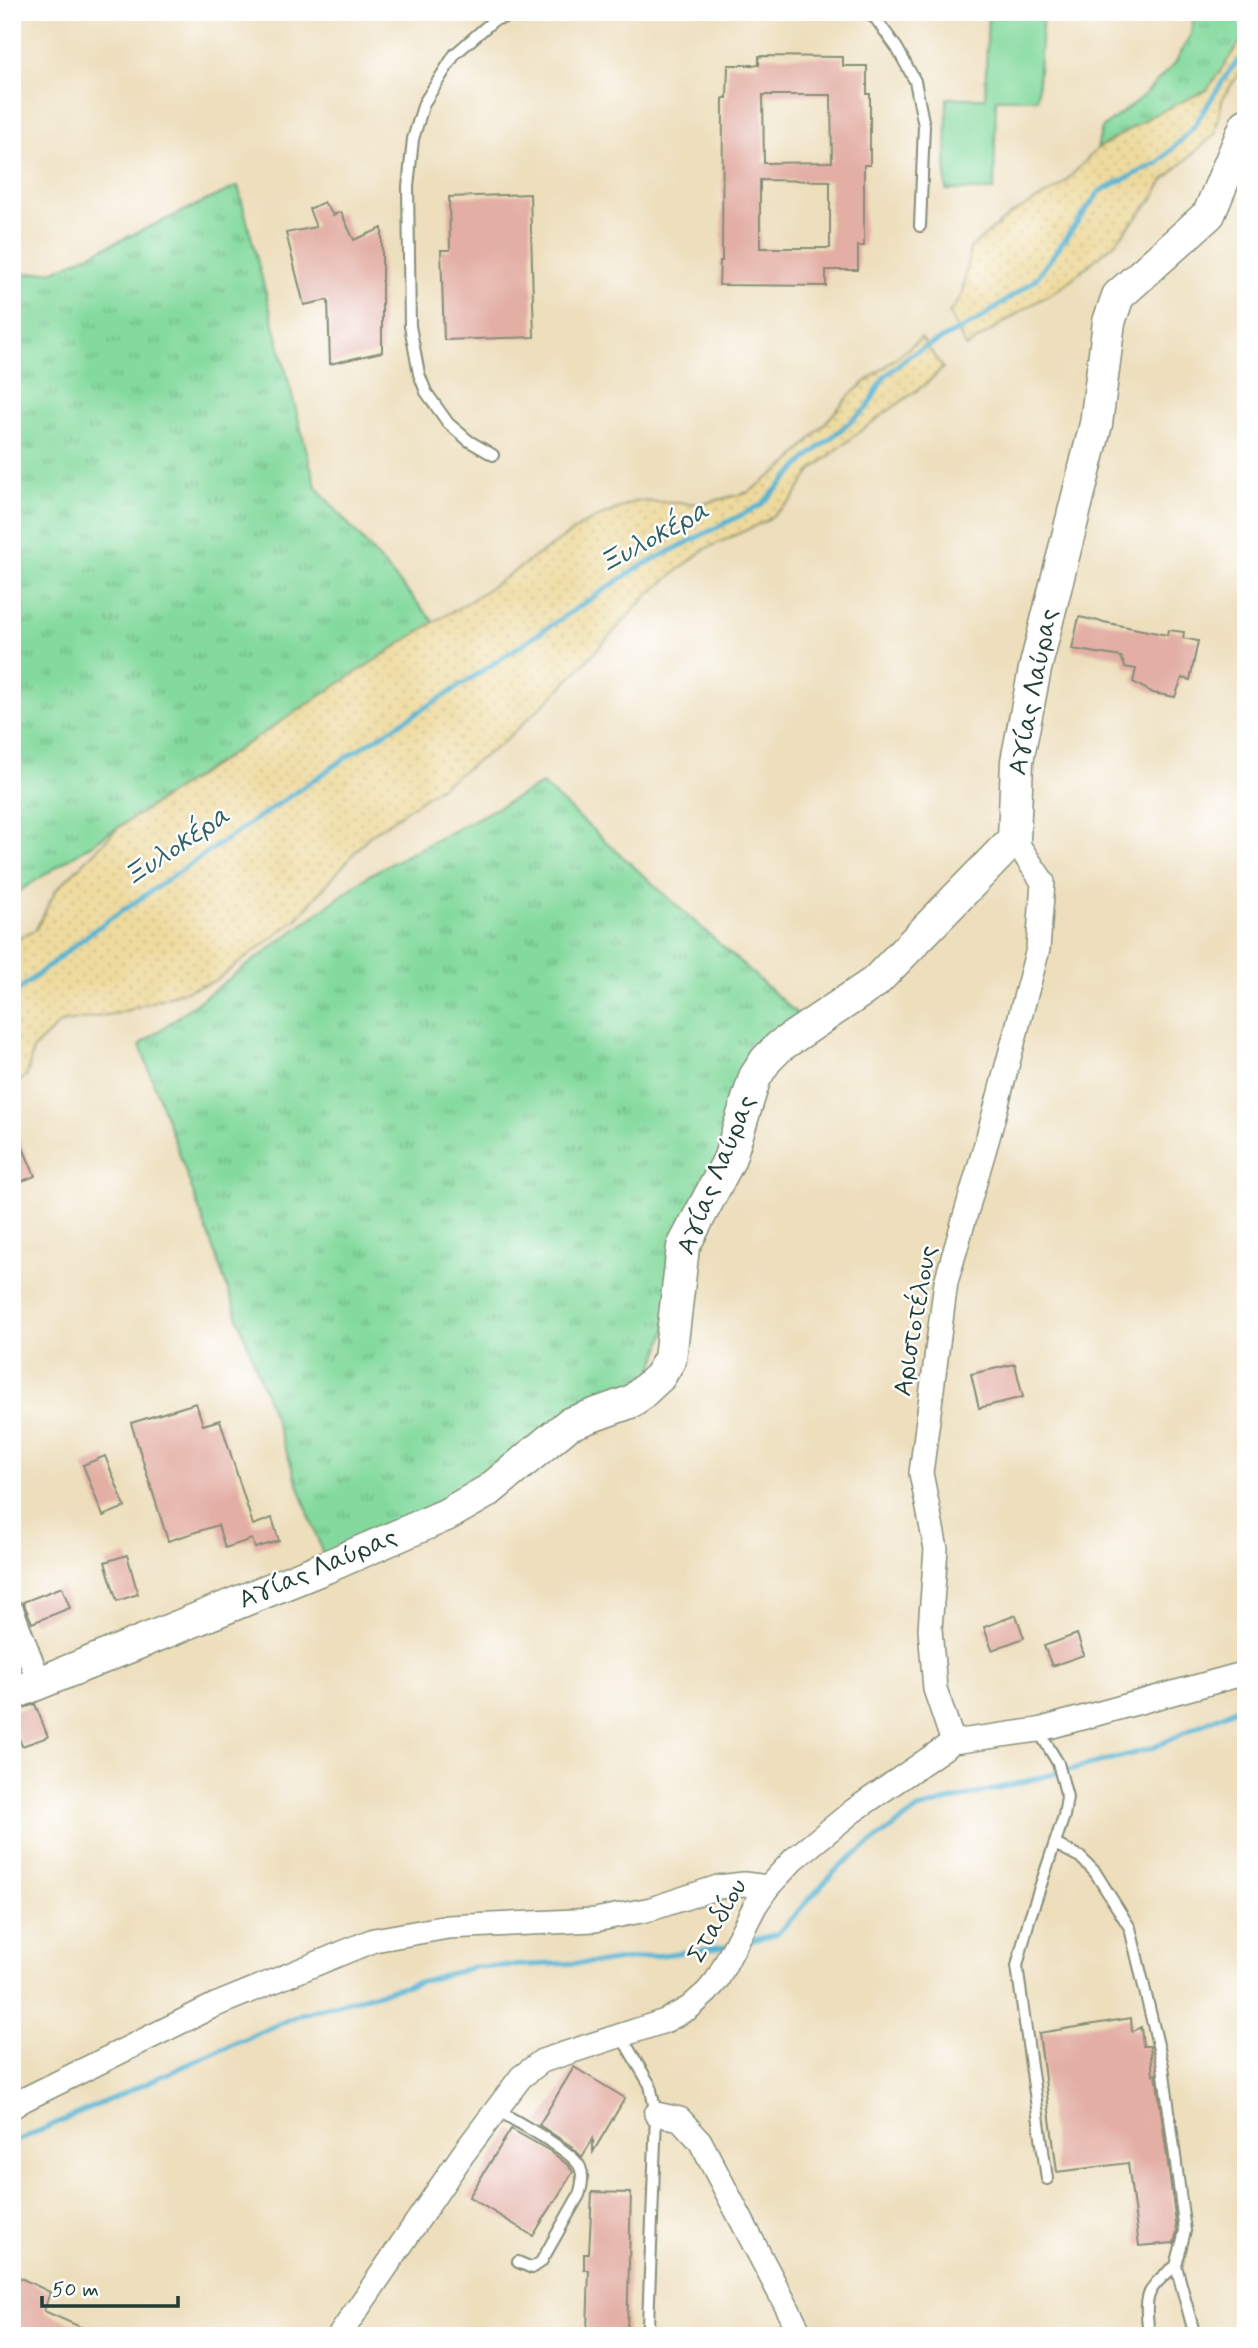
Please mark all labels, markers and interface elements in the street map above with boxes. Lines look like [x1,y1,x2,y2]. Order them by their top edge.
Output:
water label: Ξυλοκέρα [592,492,716,584]
street label: Αγίας Λαύρας [1001,606,1067,778]
water label: Ξυλοκέρα [116,798,238,896]
street label: Αγίας Λαύρας [670,1090,764,1260]
street label: Αριστοτέλους [886,1243,946,1399]
street label: Αγίας Λαύρας [234,1520,402,1618]
street label: Σταδίου [680,1873,756,1969]
scale bar [42,2264,178,2308]
text: 50 m [52,2276,99,2304]

